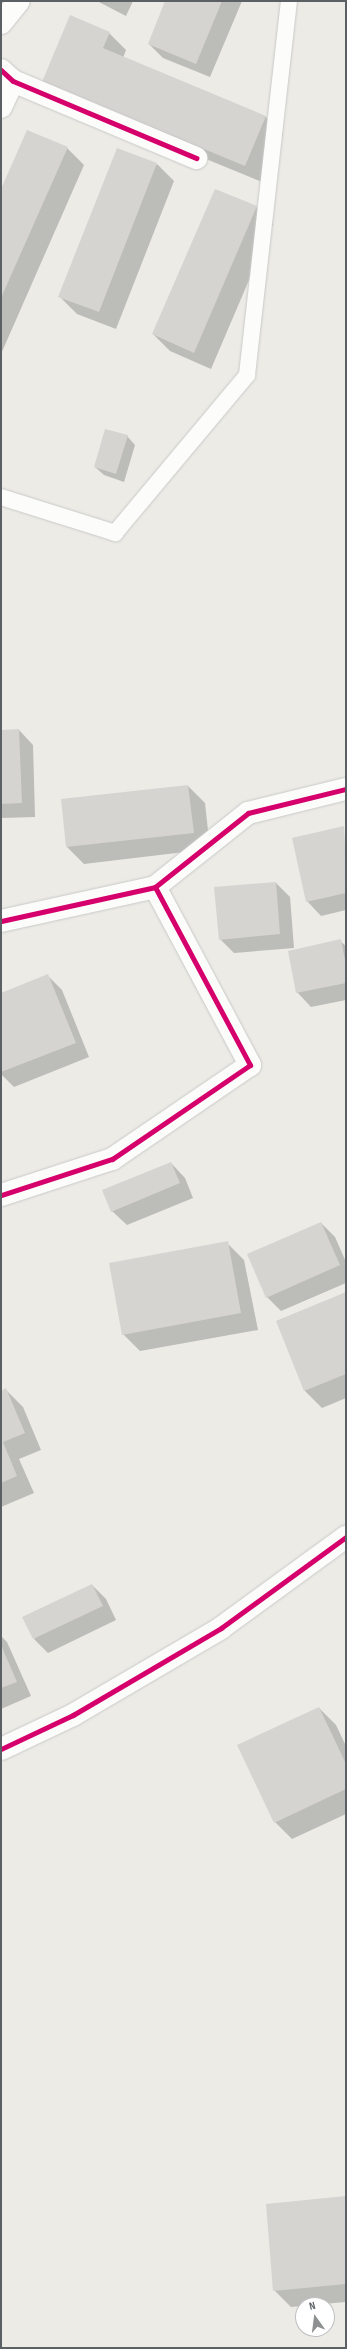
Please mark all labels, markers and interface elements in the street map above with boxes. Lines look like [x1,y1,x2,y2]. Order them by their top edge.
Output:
north arrow [295,2297,335,2337]
text: N [308,2299,317,2313]

